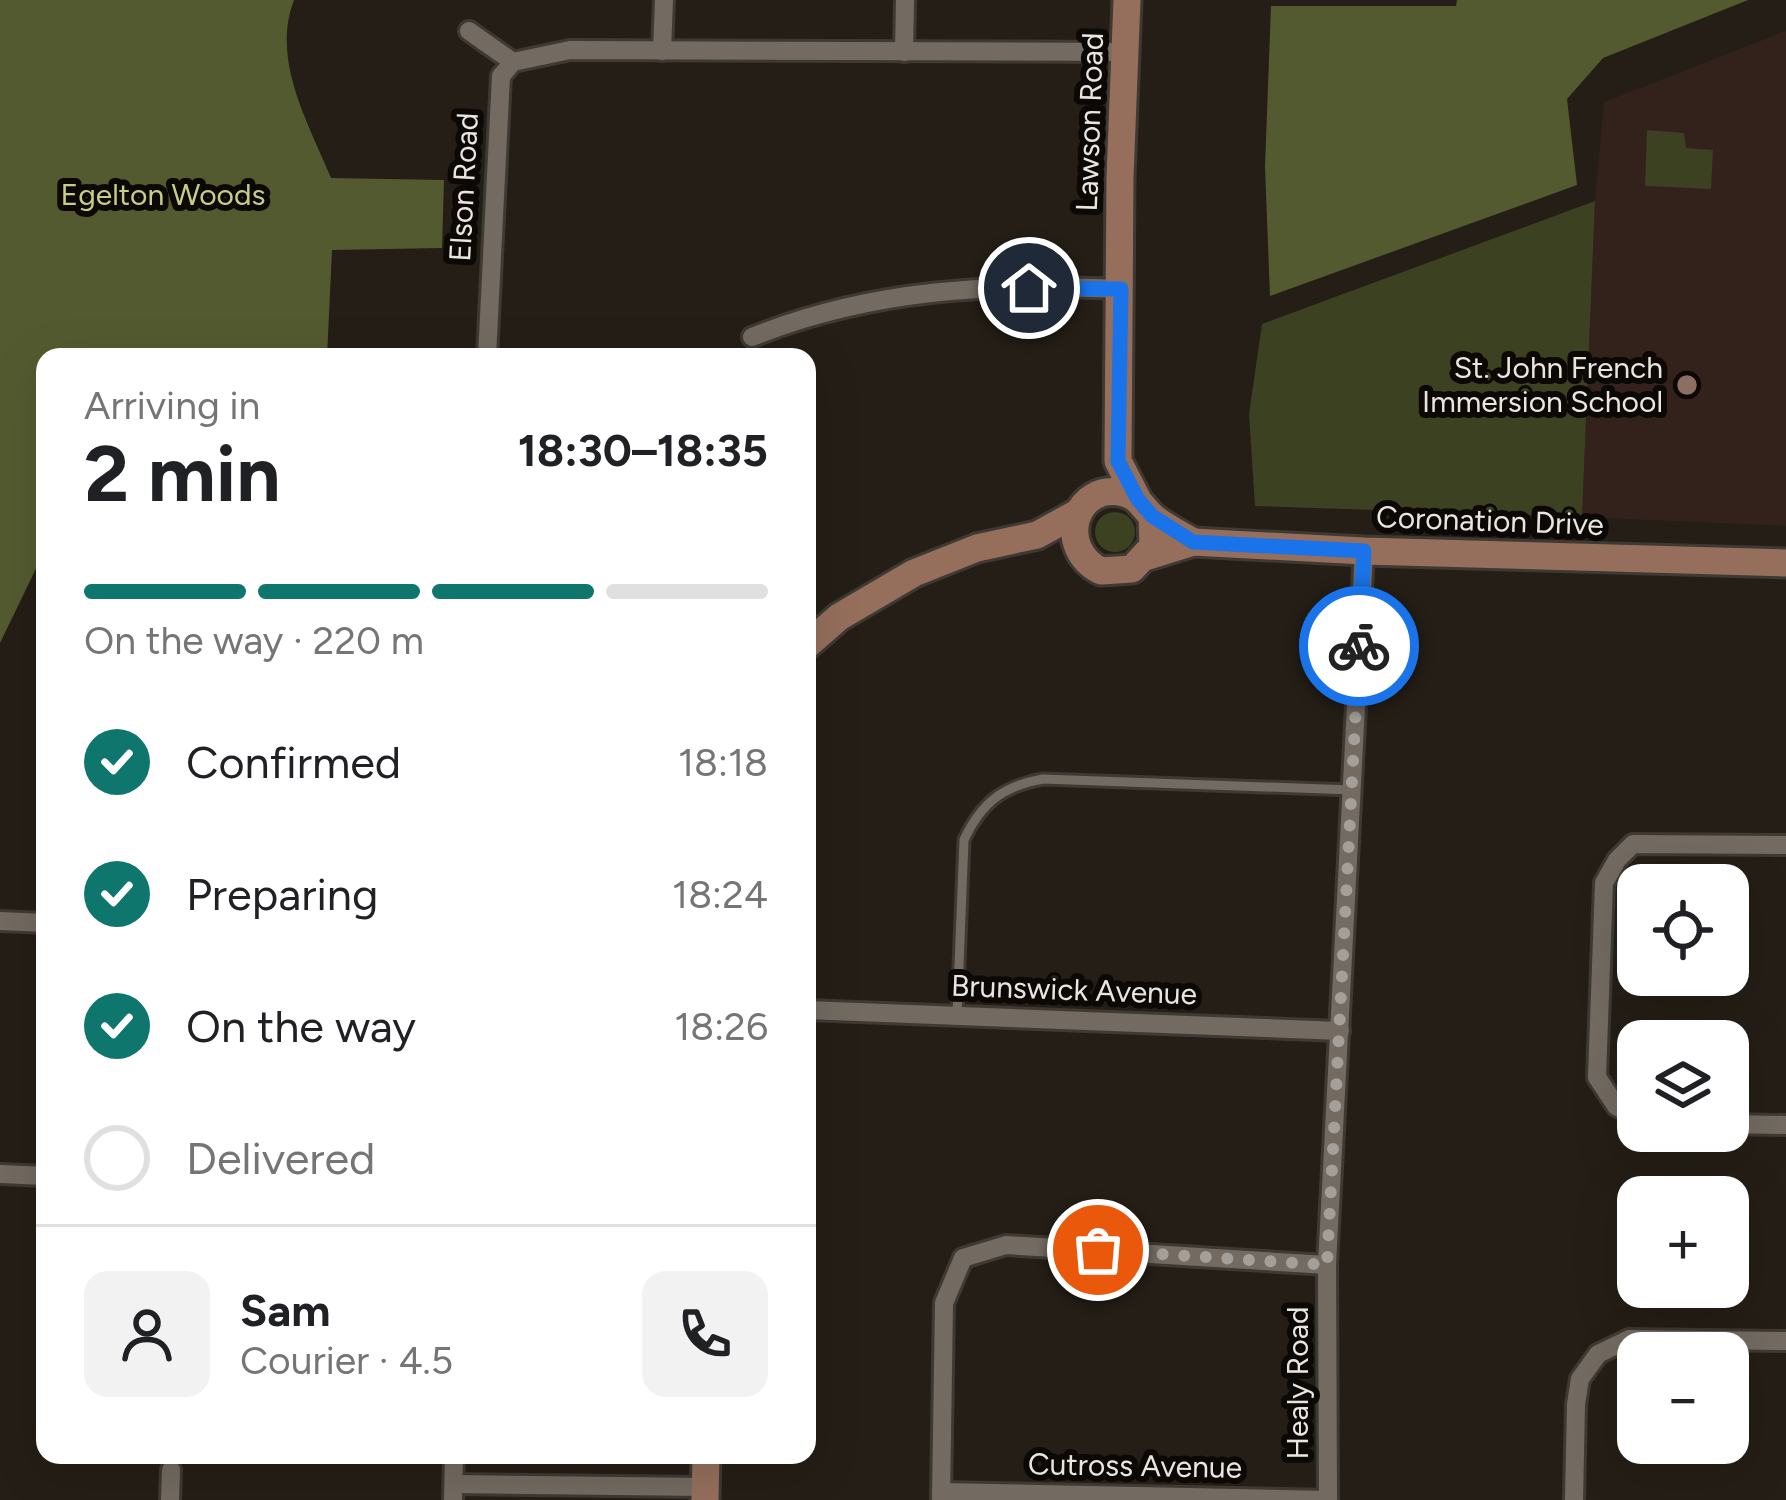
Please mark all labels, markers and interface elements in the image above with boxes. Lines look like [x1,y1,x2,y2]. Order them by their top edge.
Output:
street label: Lawson Road [1068,32,1111,212]
street label: Elson Road [441,112,486,262]
park label: Egelton Woods [60,176,266,213]
pin [978,237,1080,339]
icon: home [996,255,1062,321]
place label: St. John French Immersion School [1422,349,1663,420]
marker: St. John French Immersion School [1674,372,1700,398]
text: Arriving in [84,382,260,429]
text: 18:30–18:35 [518,423,768,477]
text: 2 min [84,427,280,521]
street label: Coronation Drive [1376,498,1605,543]
courier [1299,586,1419,706]
icon: bike [1326,613,1392,679]
text: On the way · 220 m [84,617,424,664]
icon: check [84,729,150,795]
text: Confirmed [186,735,401,789]
text: 18:18 [678,739,768,786]
icon: check [84,861,150,927]
map controls [1617,864,1749,1464]
button: locate [1617,864,1749,996]
text: Preparing [186,867,378,921]
text: 18:24 [672,871,768,918]
street label: Brunswick Avenue [950,967,1198,1012]
icon: check [84,993,150,1059]
text: On the way [186,999,416,1053]
text: 18:26 [674,1003,768,1050]
button: layers [1617,1020,1749,1152]
text: Delivered [186,1131,375,1185]
button: + [1617,1176,1749,1308]
pin [1047,1199,1149,1301]
icon: bag [1065,1217,1131,1283]
button: person [84,1271,210,1397]
button: phone [642,1271,768,1397]
text: Sam [240,1283,331,1337]
street label: Healy Road [1279,1306,1316,1460]
button: − [1617,1332,1749,1464]
text: Courier · 4.5 [240,1337,453,1384]
street label: Cutross Avenue [1028,1445,1242,1486]

